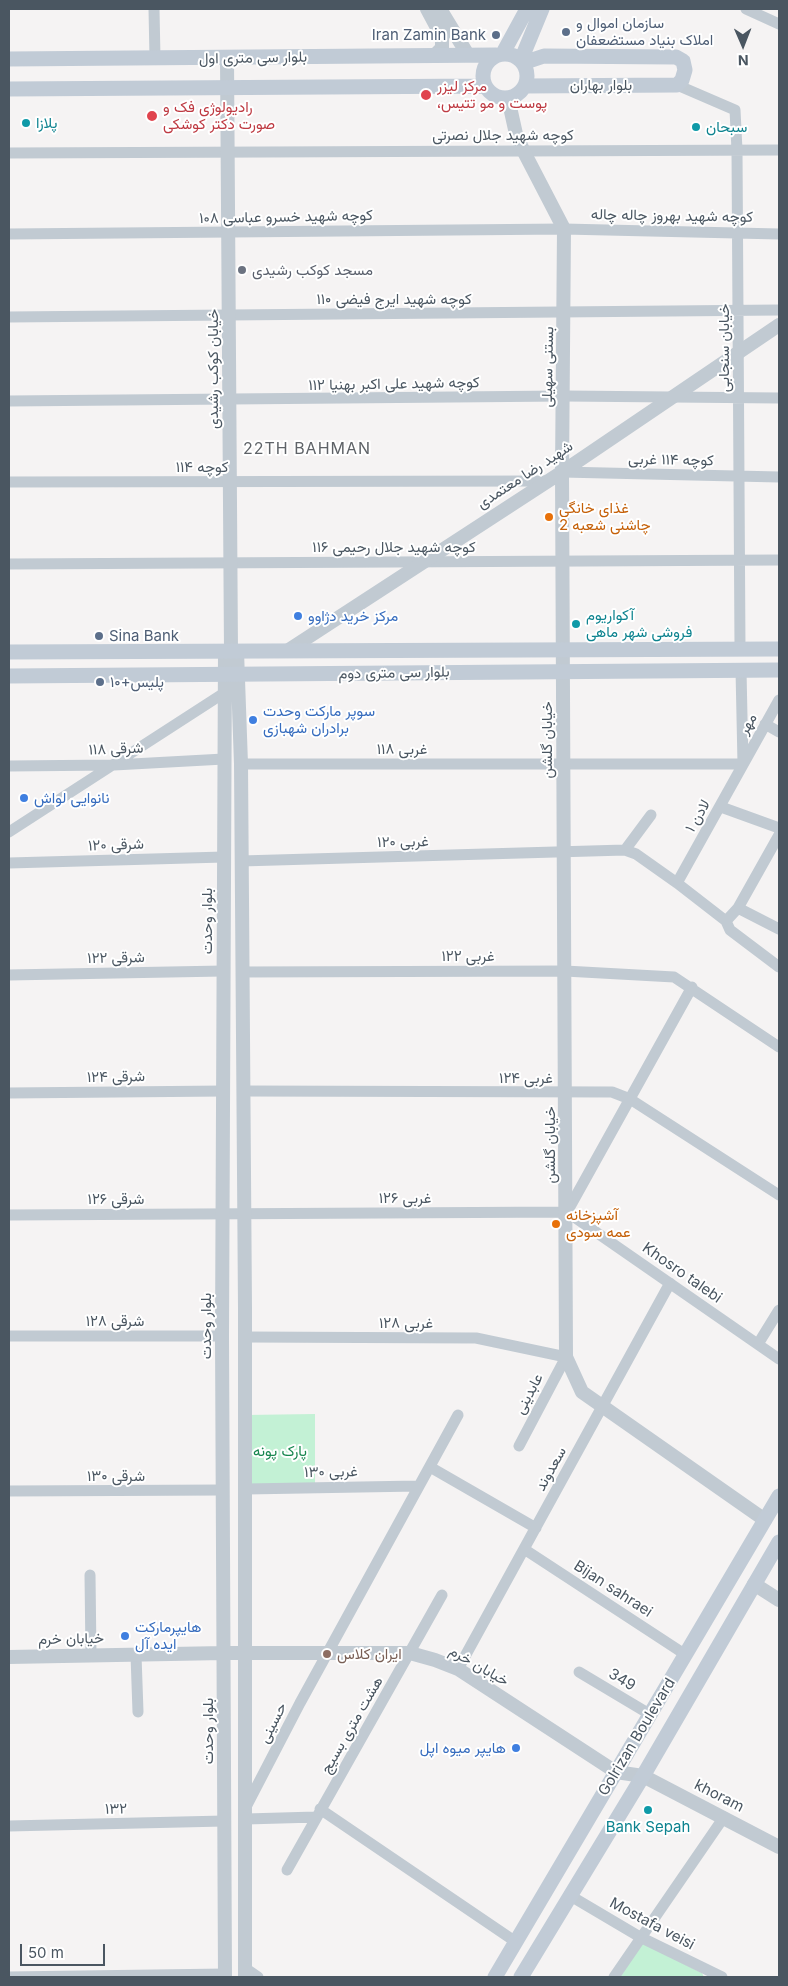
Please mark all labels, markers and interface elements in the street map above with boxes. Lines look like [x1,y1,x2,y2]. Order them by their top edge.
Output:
place label: سازمان اموال و املاک بنیاد مستضعفان [576,14,713,49]
north arrow [718,20,768,70]
place label: Iran Zamin Bank [372,26,486,44]
marker: سازمان اموال و املاک بنیاد مستضعفان [560,26,572,38]
marker: Iran Zamin Bank [490,29,502,41]
street label: بلوار سی متری اول [199,48,307,68]
text: N [738,52,749,69]
street label: بلوار بهاران [570,76,632,94]
place label: مرکز لیزر ،پوست و مو تتیس [437,77,547,112]
marker: مرکز لیزر ،پوست و مو تتیس [419,88,433,102]
place label: رادیولوژی فک و صورت دکتر کوشکی [163,98,275,133]
marker: رادیولوژی فک و صورت دکتر کوشکی [145,109,159,123]
place label: پلازا [36,114,57,132]
marker: پلازا [20,117,32,129]
place label: سبحان [706,118,747,136]
marker: سبحان [690,121,702,133]
street label: کوچه شهید جلال نصرتی [432,126,574,144]
street label: کوچه شهید خسرو عباسی ۱۰۸ [199,206,373,228]
street label: کوچه شهید بهروز چاله چاله [591,206,753,226]
place label: مسجد کوکب رشیدی [252,261,373,279]
marker: مسجد کوکب رشیدی [236,264,248,276]
street label: کوچه شهید ایرج فیضی ۱۱۰ [316,290,472,308]
street label: خیابان سنجابی [715,304,733,392]
street label: خیابان کوکب رشیدی [204,309,222,429]
street label: بستنی سهیلی [538,326,558,408]
street label: کوچه شهید علی اکبر بهنیا ۱۱۲ [308,374,480,394]
street label: شهید رضا معتمدی [474,437,576,513]
district label: 22TH BAHMAN [242,439,372,459]
street label: کوچه ۱۱۴ غربی [628,450,714,470]
street label: کوچه ۱۱۴ [176,458,228,476]
place label: غذای خانگی چاشنی شعبه 2 [559,499,651,534]
marker: غذای خانگی چاشنی شعبه 2 [543,511,555,523]
street label: کوچه شهید جلال رحیمی ۱۱۶ [312,538,476,556]
place label: آکواریوم فروشی شهر ماهی [586,606,692,641]
place label: مرکز خرید دژاوو [308,607,398,625]
marker: مرکز خرید دژاوو [292,610,304,622]
marker: آکواریوم فروشی شهر ماهی [570,618,582,630]
place label: Sina Bank [109,627,179,645]
marker: Sina Bank [93,630,105,642]
street label: بلوار سی متری دوم [338,663,450,683]
place label: پلیس+۱۰ [110,673,164,691]
marker: پلیس+۱۰ [94,676,106,688]
street label: خیابان گلشن [538,701,556,779]
place label: سوپر مارکت وحدت برادران شهبازی [263,702,375,737]
street label: مهر [735,710,761,738]
marker: سوپر مارکت وحدت برادران شهبازی [247,714,259,726]
street label: ۱۱۸ شرقی [88,739,144,759]
street label: ۱۱۸ غربی [377,740,427,758]
place label: نانوایی لواش [34,789,110,807]
marker: نانوایی لواش [18,792,30,804]
street label: لادن ۱ [682,797,714,835]
street label: ۱۲۰ غربی [377,833,429,851]
street label: ۱۲۰ شرقی [88,835,144,855]
street label: بلوار وحدت [198,888,216,954]
street label: ۱۲۲ غربی [441,947,495,965]
street label: ۱۲۲ شرقی [87,949,145,967]
street label: ۱۲۴ شرقی [87,1067,145,1087]
street label: ۱۲۴ غربی [499,1069,553,1087]
street label: خیابان گلشن [541,1106,559,1184]
street label: ۱۲۶ غربی [379,1189,431,1207]
street label: ۱۲۶ شرقی [88,1190,144,1208]
place label: آشپزخانه عمه سودی [566,1206,631,1241]
marker: آشپزخانه عمه سودی [550,1218,562,1230]
street label: Khosro talebi [639,1239,725,1307]
street label: بلوار وحدت [197,1293,215,1359]
street label: ۱۲۸ شرقی [86,1312,144,1330]
street label: ۱۲۸ غربی [379,1314,433,1332]
street label: عابدینی [511,1371,547,1417]
park label: پارک پونه [253,1442,307,1460]
street label: سعدوند [532,1444,570,1494]
street label: ۱۳۰ غربی [304,1463,358,1481]
street label: ۱۳۰ شرقی [87,1467,145,1485]
street label: Bijan sahraei [570,1557,656,1621]
place label: هایپرمارکت ایده آل [135,1618,201,1653]
street label: خیابان خرم [38,1629,104,1649]
marker: هایپرمارکت ایده آل [119,1630,131,1642]
street label: خیابان خرم [446,1642,512,1690]
place label: ایران کلاس [337,1645,402,1663]
marker: ایران کلاس [321,1648,333,1660]
street label: 349 [605,1665,639,1695]
street label: هشت متری بسیج [317,1673,387,1777]
street label: Golrizan Boulevard [595,1675,679,1799]
street label: بلوار وحدت [199,1698,217,1764]
street label: حسینی [255,1700,291,1746]
place label: هایپر میوه اپل [420,1739,506,1757]
marker: هایپر میوه اپل [510,1742,522,1754]
street label: khoram [691,1776,747,1816]
street label: ۱۳۲ [105,1800,127,1818]
marker: Bank Sepah [642,1804,654,1816]
place label: Bank Sepah [606,1818,690,1836]
street label: Mostafa veisi [606,1894,698,1954]
scale bar [22,1934,108,1966]
text: 50 m [28,1943,64,1962]

